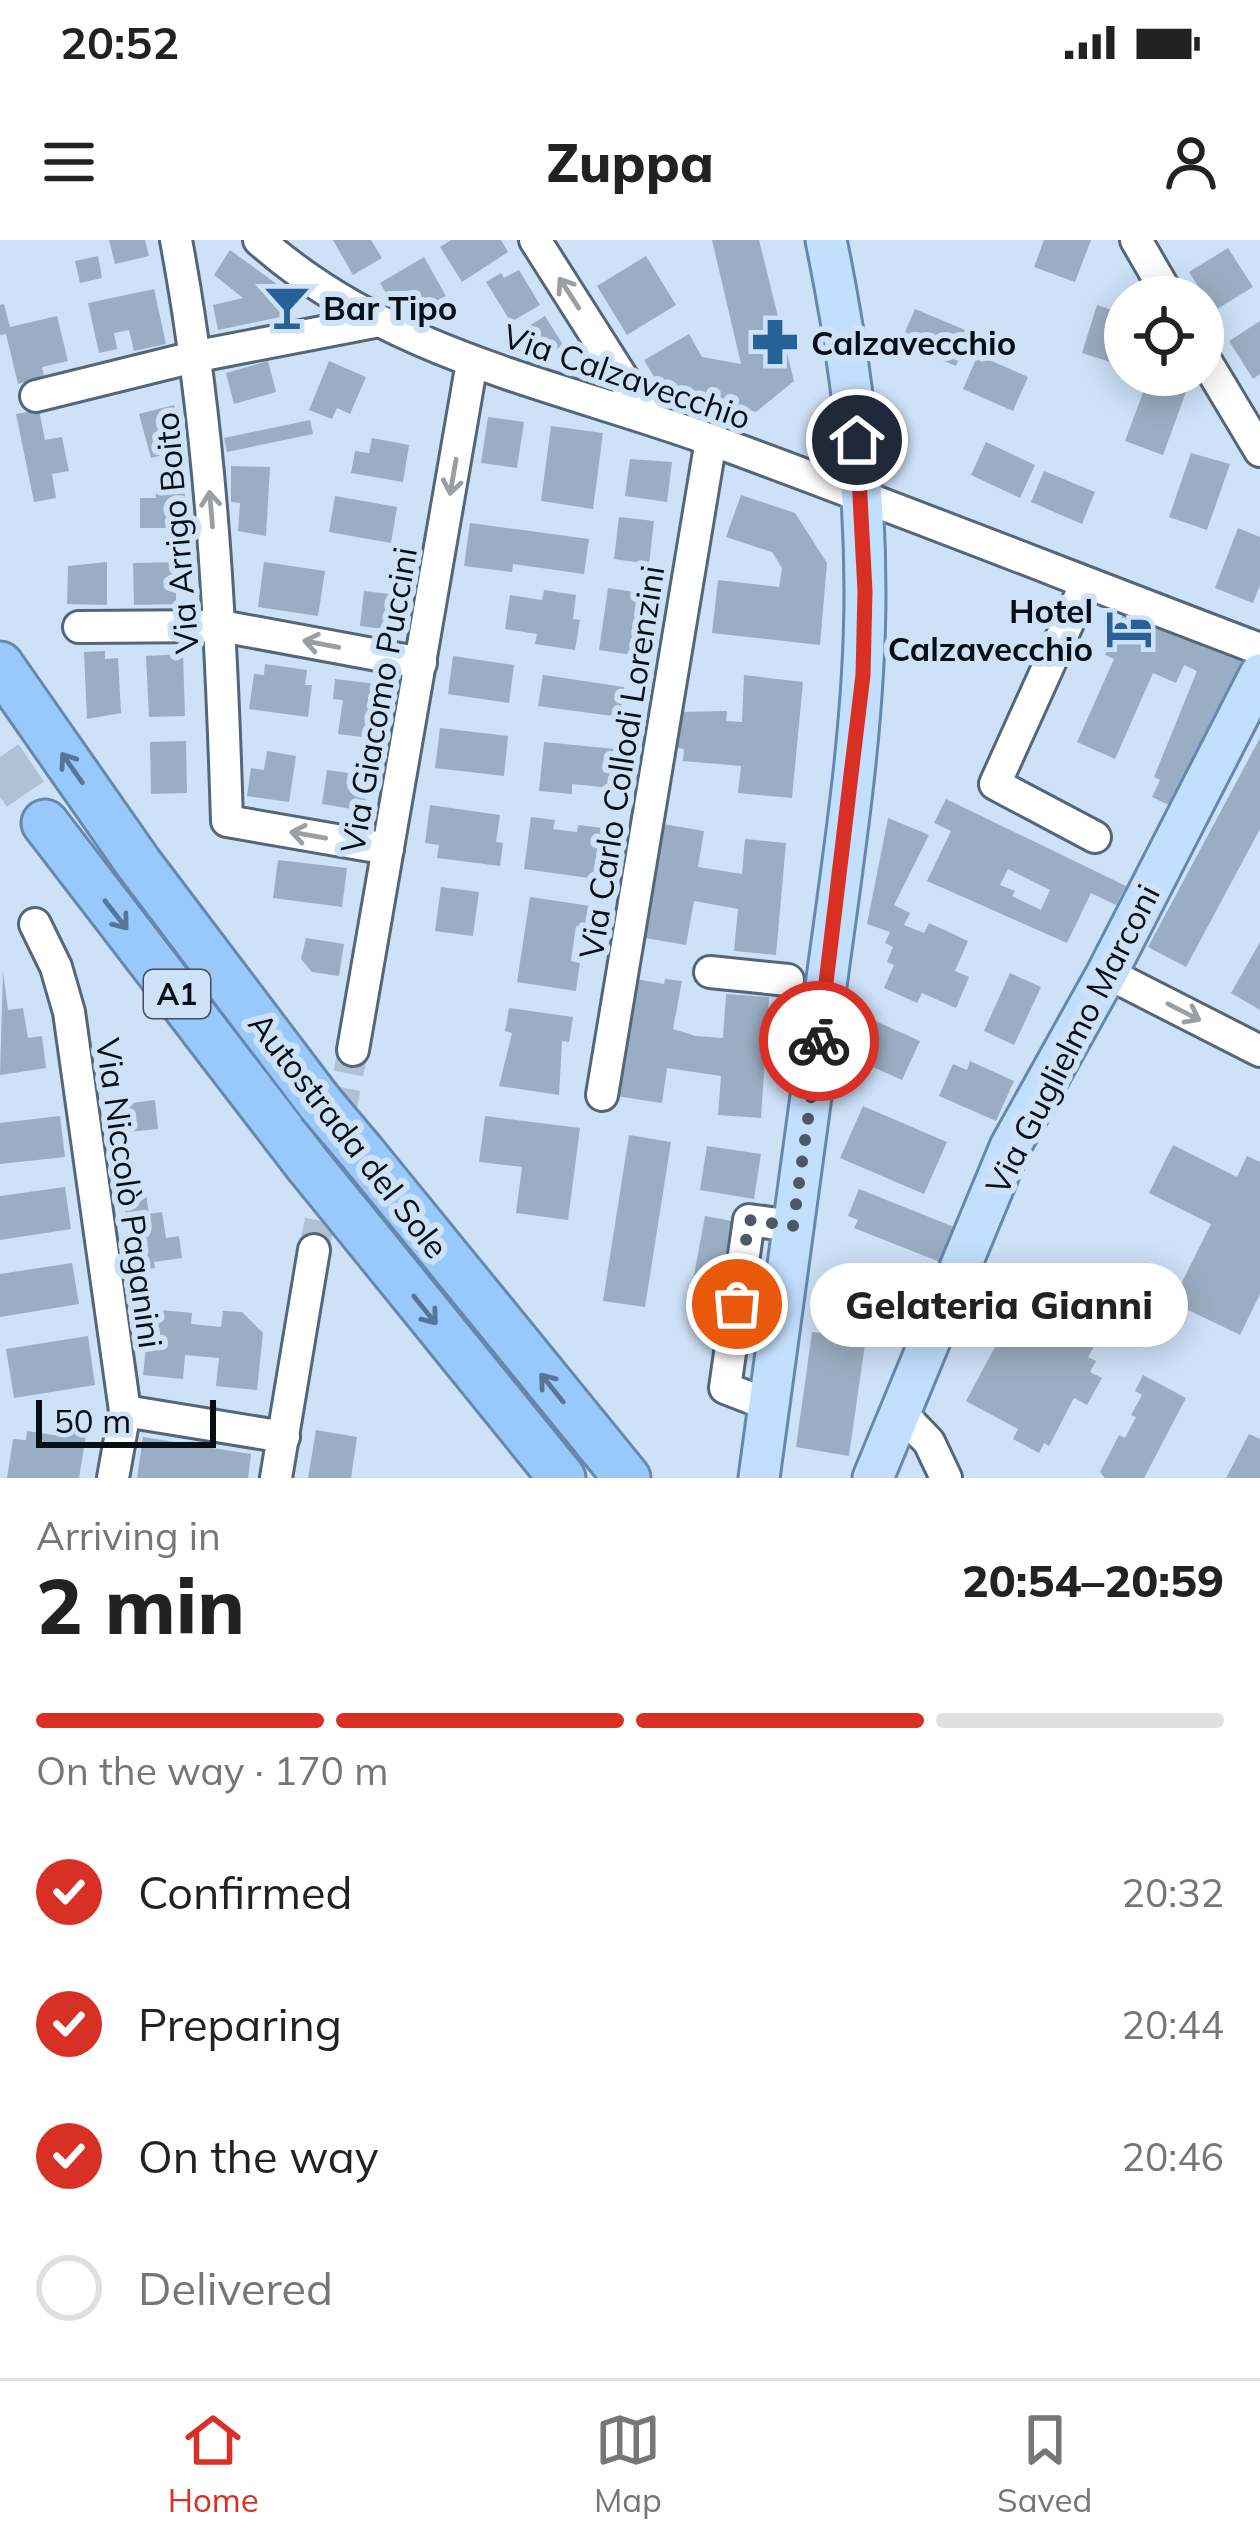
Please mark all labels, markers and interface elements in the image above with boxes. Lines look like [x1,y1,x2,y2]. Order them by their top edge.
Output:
text: 20:52 [60,14,179,70]
text: Zuppa [546,128,714,196]
icon: menu [36,129,102,195]
icon: person [1158,129,1224,195]
map controls [1104,276,1224,396]
button: locate [1104,276,1224,396]
one-way arrow [557,277,581,311]
bar icon: Bar Tipo [262,282,312,332]
place label: Bar Tipo [323,287,457,328]
street label: Via Calzavecchio [498,314,756,438]
pharmacy icon: Calzavecchio [750,317,800,367]
place label: Calzavecchio [811,322,1016,363]
pin [806,389,908,491]
icon: home [824,407,890,473]
street label: Via Arrigo Boito [145,411,207,655]
one-way arrow [440,457,463,496]
one-way arrow [199,490,222,529]
street label: Via Giacomo Puccini [331,544,425,856]
street label: Via Carlo Collodi Lorenzini [570,563,672,961]
place label: Hotel Calzavecchio [888,590,1093,669]
hotel icon: Hotel Calzavecchio [1104,604,1154,654]
one-way arrow [303,632,342,654]
one-way arrow [60,751,85,785]
one-way arrow [289,823,328,846]
street label: Via Guglielmo Marconi [976,877,1168,1201]
one-way arrow [102,899,129,931]
road number: A1 [144,970,210,1018]
courier [759,981,879,1101]
one-way arrow [1165,1002,1201,1025]
street label: Autostrada del Sole [240,1004,458,1266]
icon: bike [786,1008,852,1074]
street label: Via Niccolò Paganini [88,1035,172,1351]
pin [686,1253,788,1355]
callout: Gelateria Gianni [809,1262,1187,1346]
icon: bag [704,1271,770,1337]
text: Gelateria Gianni [845,1280,1153,1329]
one-way arrow [412,1293,438,1325]
one-way arrow [539,1373,566,1404]
scale bar [36,1394,216,1447]
text: 50 m [54,1400,131,1441]
text: Arriving in [36,1511,221,1560]
text: 20:54–20:59 [962,1552,1224,1608]
text: 2 min [36,1556,245,1654]
text: On the way · 170 m [36,1746,388,1795]
icon: check [36,1859,102,1925]
text: Confirmed [138,1864,352,1920]
text: 20:32 [1122,1868,1224,1917]
icon: check [36,1991,102,2057]
text: Preparing [138,1996,342,2052]
text: 20:44 [1122,2000,1224,2049]
icon: check [36,2123,102,2189]
text: On the way [138,2128,379,2184]
text: 20:46 [1122,2132,1224,2181]
text: Delivered [138,2260,333,2316]
tab: Home [168,2407,259,2520]
tab: Map [594,2407,662,2520]
tab: Saved [997,2407,1092,2520]

